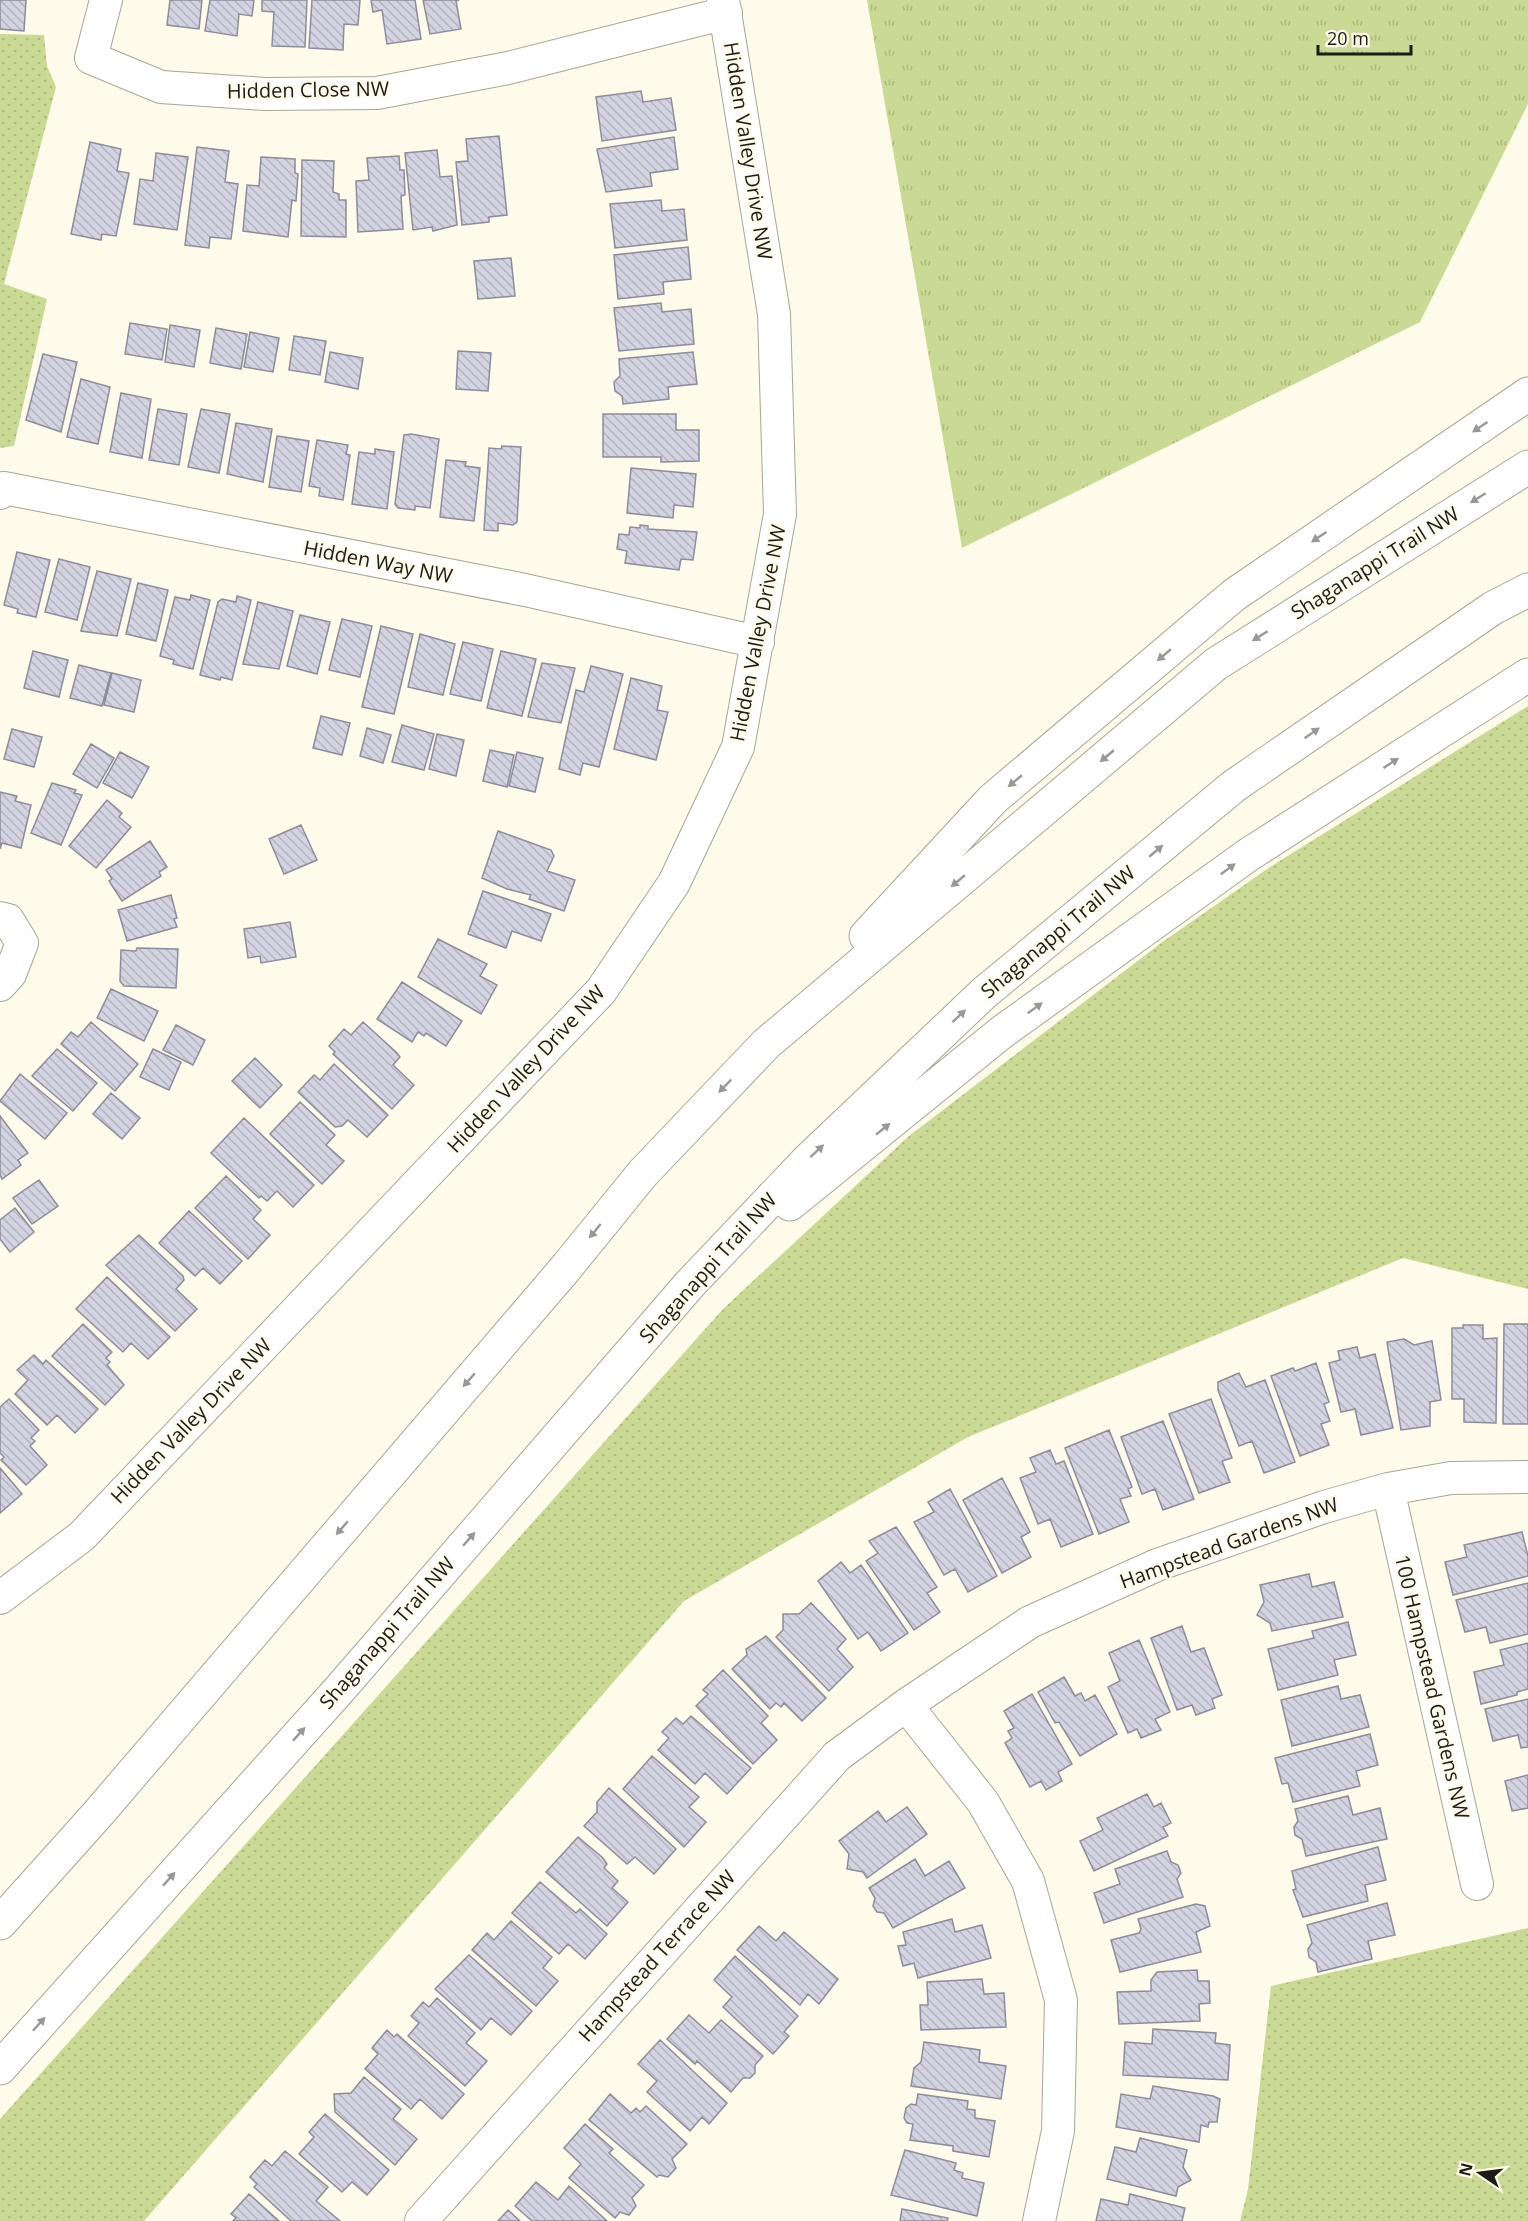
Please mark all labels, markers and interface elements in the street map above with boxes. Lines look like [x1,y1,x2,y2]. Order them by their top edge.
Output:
scale bar [1318,18,1411,56]
text: 20 m [1327,26,1369,50]
street label: Hidden Valley Drive NW [718,40,779,262]
street label: Hidden Close NW [227,75,390,104]
one-way arrow [1472,421,1488,433]
one-way arrow [1470,493,1487,504]
street label: Shaganappi Trail NW [1286,500,1464,625]
street label: Hidden Valley Drive NW [723,522,792,744]
one-way arrow [1311,531,1327,542]
street label: Hidden Way NW [301,534,455,589]
one-way arrow [1252,630,1268,641]
one-way arrow [1156,648,1172,661]
one-way arrow [1303,727,1319,739]
one-way arrow [1099,749,1115,762]
one-way arrow [1383,757,1399,768]
one-way arrow [1007,774,1023,787]
one-way arrow [1148,844,1164,857]
street label: Shaganappi Trail NW [975,859,1141,1004]
one-way arrow [1219,863,1235,875]
one-way arrow [950,875,966,888]
street label: Hidden Valley Drive NW [441,979,611,1158]
one-way arrow [1027,1002,1043,1014]
one-way arrow [951,1010,965,1024]
one-way arrow [719,1079,733,1093]
one-way arrow [875,1123,890,1135]
one-way arrow [810,1144,824,1158]
street label: Shaganappi Trail NW [633,1186,783,1349]
one-way arrow [589,1223,602,1239]
street label: Hidden Valley Drive NW [104,1332,277,1509]
one-way arrow [463,1372,476,1388]
street label: Hampstead Gardens NW [1116,1490,1342,1595]
one-way arrow [336,1520,349,1535]
one-way arrow [462,1532,475,1547]
street label: Shaganappi Trail NW [313,1550,461,1715]
street label: 100 Hampstead Gardens NW [1389,1552,1476,1822]
one-way arrow [292,1726,306,1741]
street label: Hampstead Terrace NW [572,1864,741,2047]
one-way arrow [162,1872,175,1887]
one-way arrow [32,2017,45,2032]
north arrow [1450,2143,1510,2203]
text: N [1453,2160,1478,2178]

